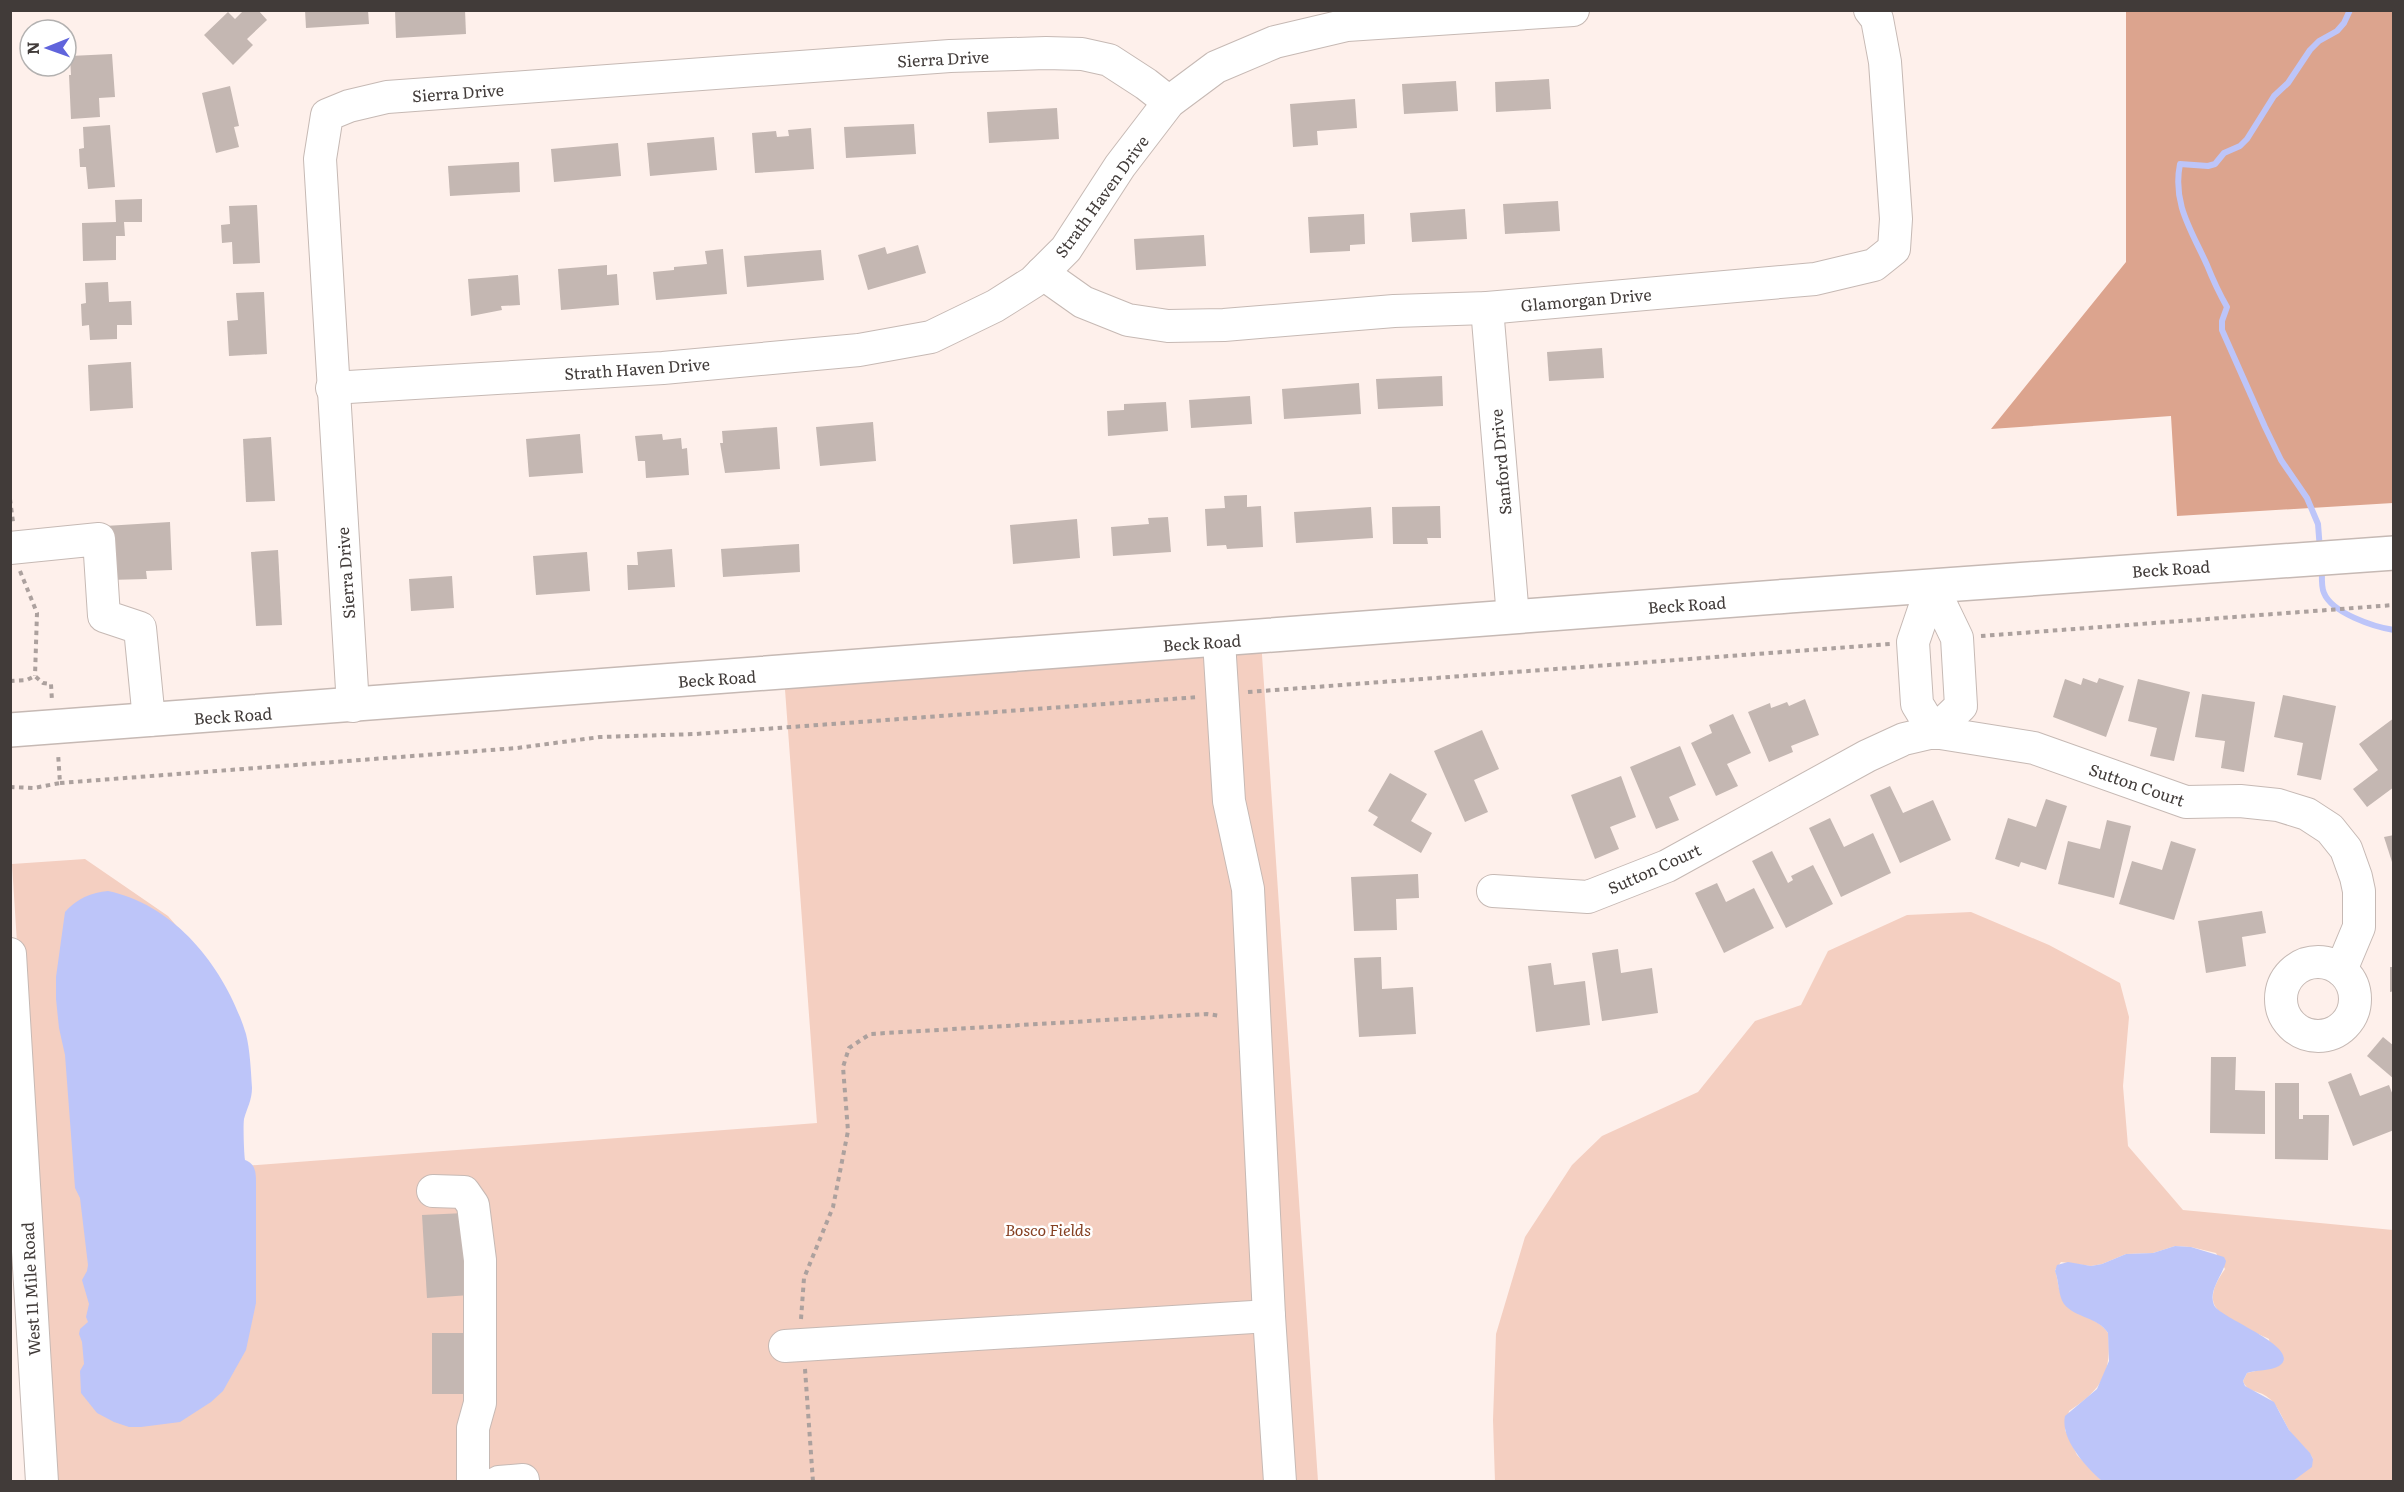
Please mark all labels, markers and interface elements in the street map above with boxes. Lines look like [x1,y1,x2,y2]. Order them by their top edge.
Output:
north arrow [18,18,78,78]
text: N [20,41,44,55]
street label: Sierra Drive [896,44,990,72]
street label: Sierra Drive [411,77,505,107]
street label: Strath Haven Drive [1048,130,1154,262]
street label: Glamorgan Drive [1520,281,1652,317]
street label: Strath Haven Drive [563,351,711,385]
street label: Sanford Drive [1483,408,1517,516]
street label: Sierra Drive [330,526,360,620]
street label: Beck Road [2131,553,2211,583]
street label: Beck Road [1647,589,1727,619]
street label: Beck Road [1162,627,1242,657]
street label: Beck Road [677,663,757,693]
street label: Beck Road [193,700,273,730]
street label: Sutton Court [2086,756,2188,812]
street label: Sutton Court [1604,837,1705,899]
park label: Bosco Fields [1005,1217,1091,1241]
street label: West 11 Mile Road [15,1221,45,1356]

